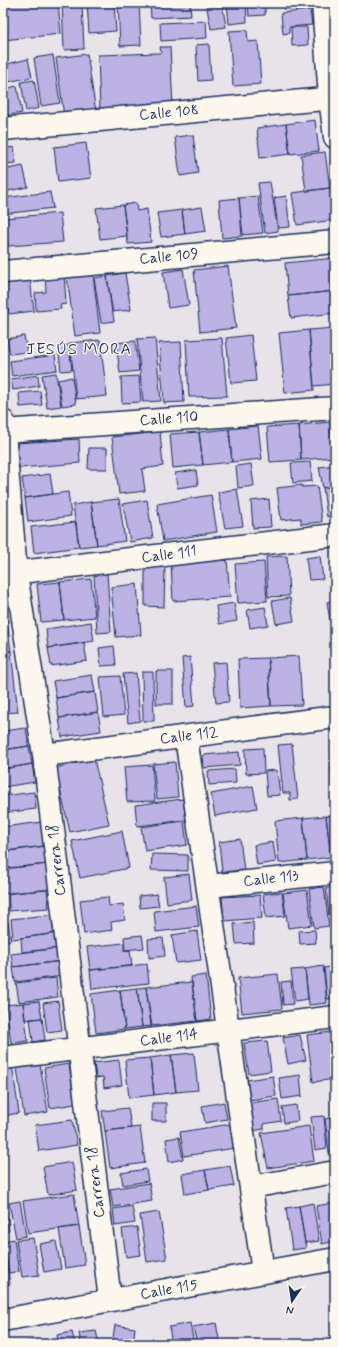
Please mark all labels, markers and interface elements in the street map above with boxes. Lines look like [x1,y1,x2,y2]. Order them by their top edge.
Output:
street label: Calle 108 [138,100,200,126]
street label: Calle 109 [138,244,200,270]
district label: JESÚS MORA [26,339,132,360]
street label: Calle 110 [139,407,199,431]
street label: Calle 111 [140,542,198,568]
street label: Calle 112 [159,723,219,749]
street label: Carrera 18 [43,823,71,897]
street label: Calle 113 [242,866,300,892]
street label: Calle 114 [139,1025,199,1051]
street label: Carrera 18 [82,1145,110,1219]
street label: Calle 115 [139,1275,199,1305]
north arrow [272,1281,312,1321]
text: N [285,1302,295,1317]

